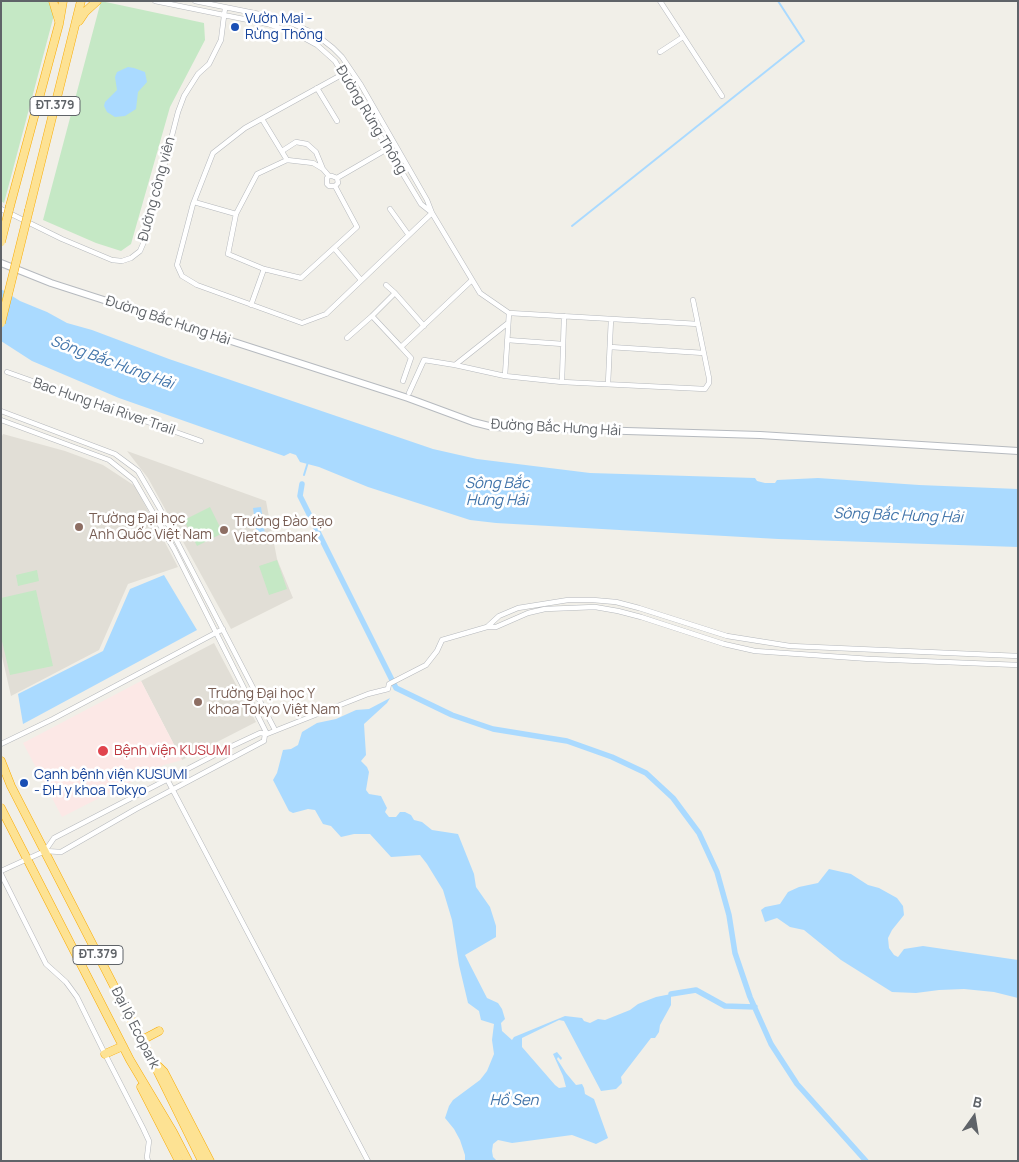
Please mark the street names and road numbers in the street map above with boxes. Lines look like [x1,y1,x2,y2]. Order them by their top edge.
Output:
street label: Đường Rừng Thông [332,63,410,177]
road number: ĐT.379 [30,96,80,115]
street label: Đường công viên [135,135,179,243]
street label: Đường Bắc Hưng Hải [103,293,233,349]
street label: Bac Hung Hai River Trail [31,375,177,439]
street label: Đường Bắc Hưng Hải [490,416,622,440]
road number: ĐT.379 [73,946,123,964]
street label: Đại lộ Ecopark [107,984,163,1072]

